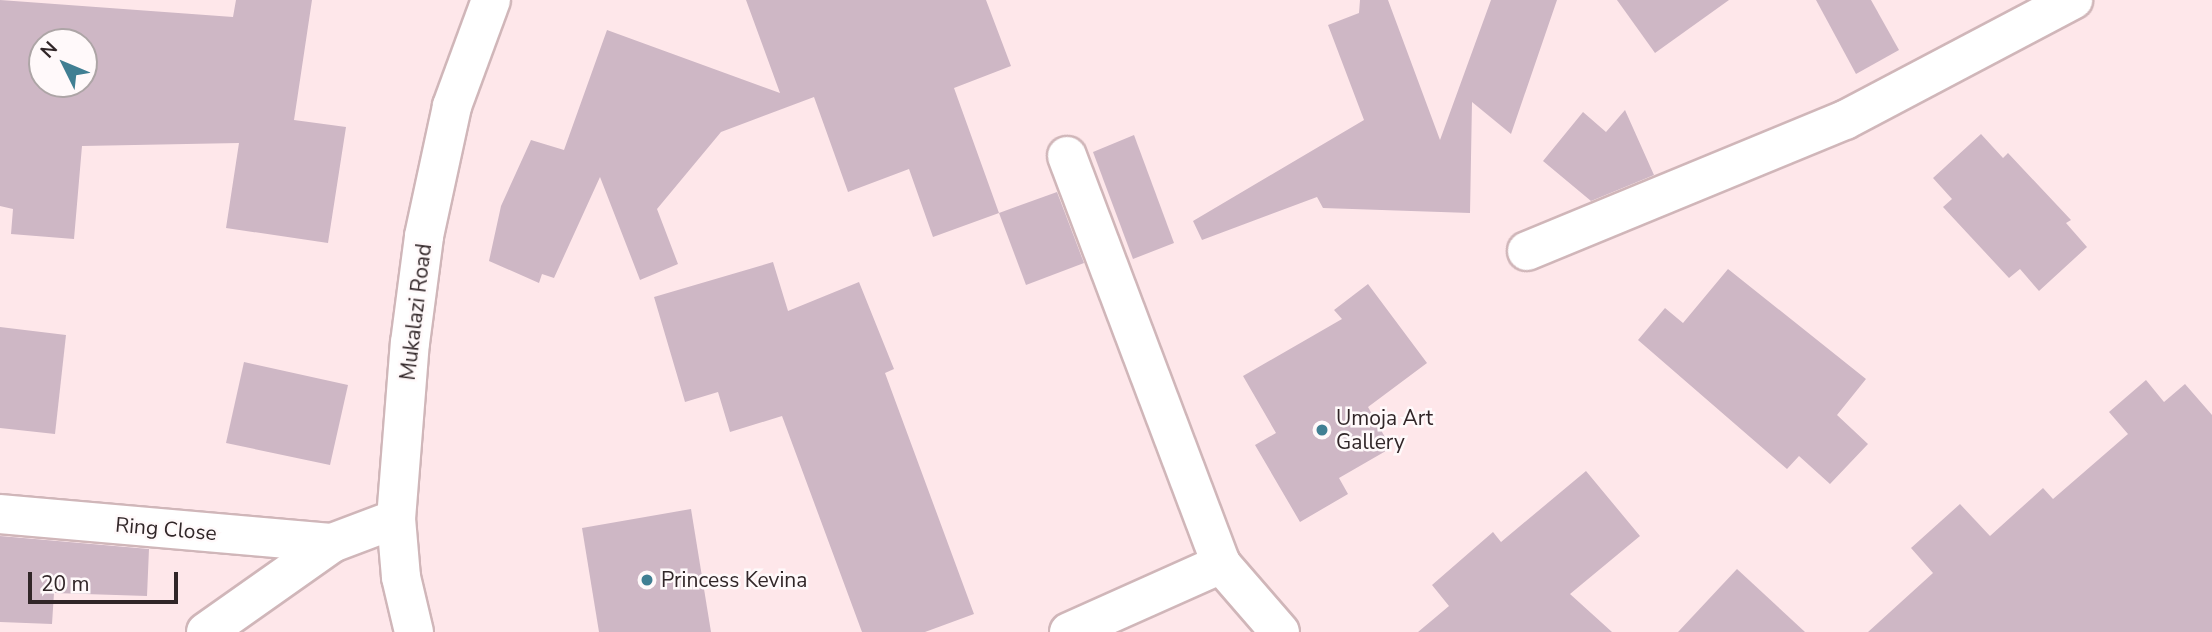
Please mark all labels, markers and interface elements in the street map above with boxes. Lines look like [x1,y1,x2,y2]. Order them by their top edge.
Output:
north arrow [28,28,98,98]
text: N [35,36,63,64]
street label: Mukalazi Road [395,242,437,382]
place label: Umoja Art Gallery [1336,405,1433,455]
marker: Umoja Art Gallery [1314,422,1330,438]
street label: Ring Close [114,512,218,546]
scale bar [32,558,182,602]
place label: Princess Kevina [661,567,807,593]
text: 20 m [41,570,90,598]
marker: Princess Kevina [639,572,655,588]

